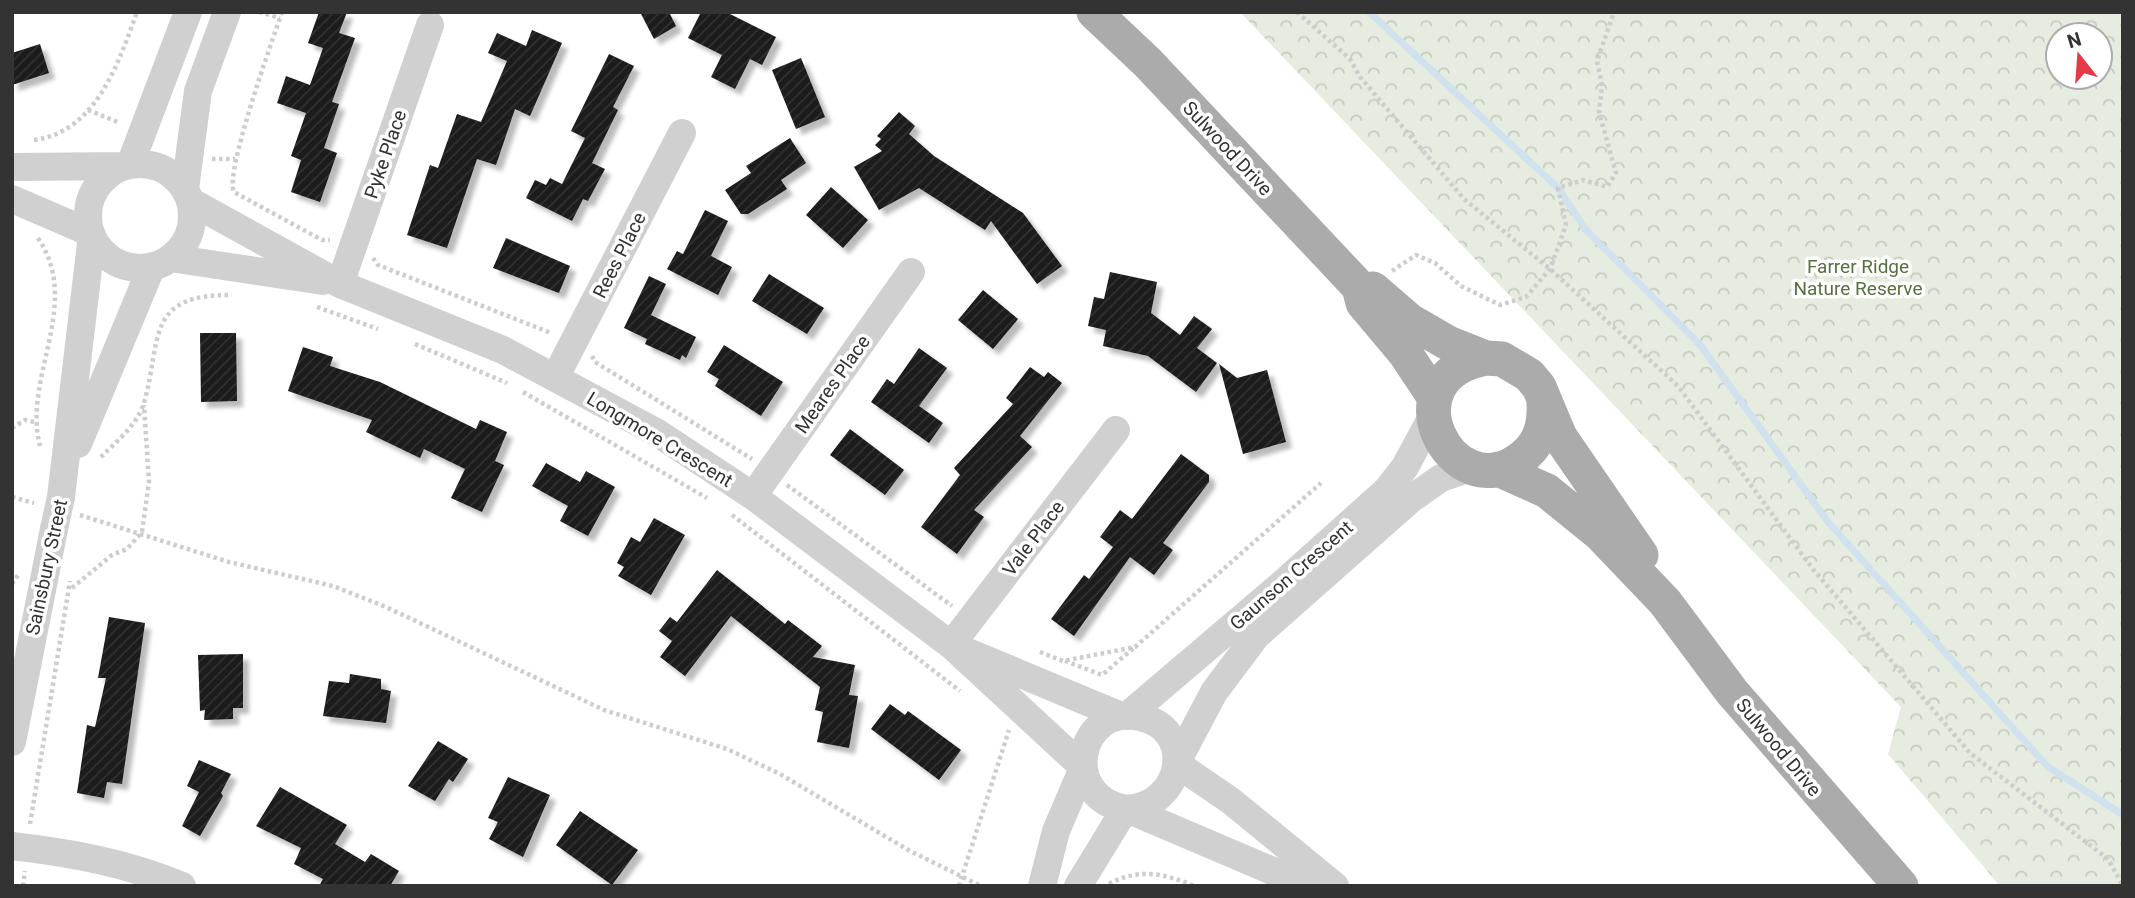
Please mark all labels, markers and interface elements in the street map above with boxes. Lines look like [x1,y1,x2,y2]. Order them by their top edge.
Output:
north arrow [2044,21,2114,91]
text: N [2064,27,2084,53]
street label: Sulwood Drive [1178,96,1277,200]
street label: Pyke Place [360,107,411,202]
street label: Rees Place [588,208,651,302]
park label: Farrer Ridge Nature Reserve [1793,255,1923,300]
street label: Meares Place [790,331,875,438]
street label: Longmore Crescent [583,387,737,492]
street label: Vale Place [998,496,1069,581]
street label: Sainsbury Street [21,497,72,637]
street label: Gaunson Crescent [1225,516,1357,635]
street label: Sulwood Drive [1731,694,1826,801]

